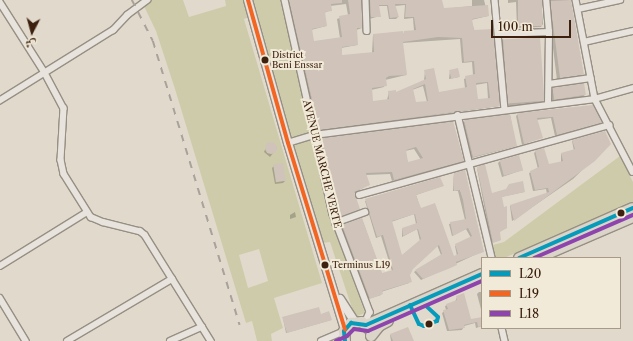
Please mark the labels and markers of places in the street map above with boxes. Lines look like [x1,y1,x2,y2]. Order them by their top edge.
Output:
place label: District Beni Enssar [272,50,322,71]
marker: District Beni Enssar [260,55,270,65]
unlabelled marker [616,208,626,218]
marker: Terminus L19 [320,260,330,270]
place label: Terminus L19 [332,260,390,270]
unlabelled marker [424,319,434,329]

